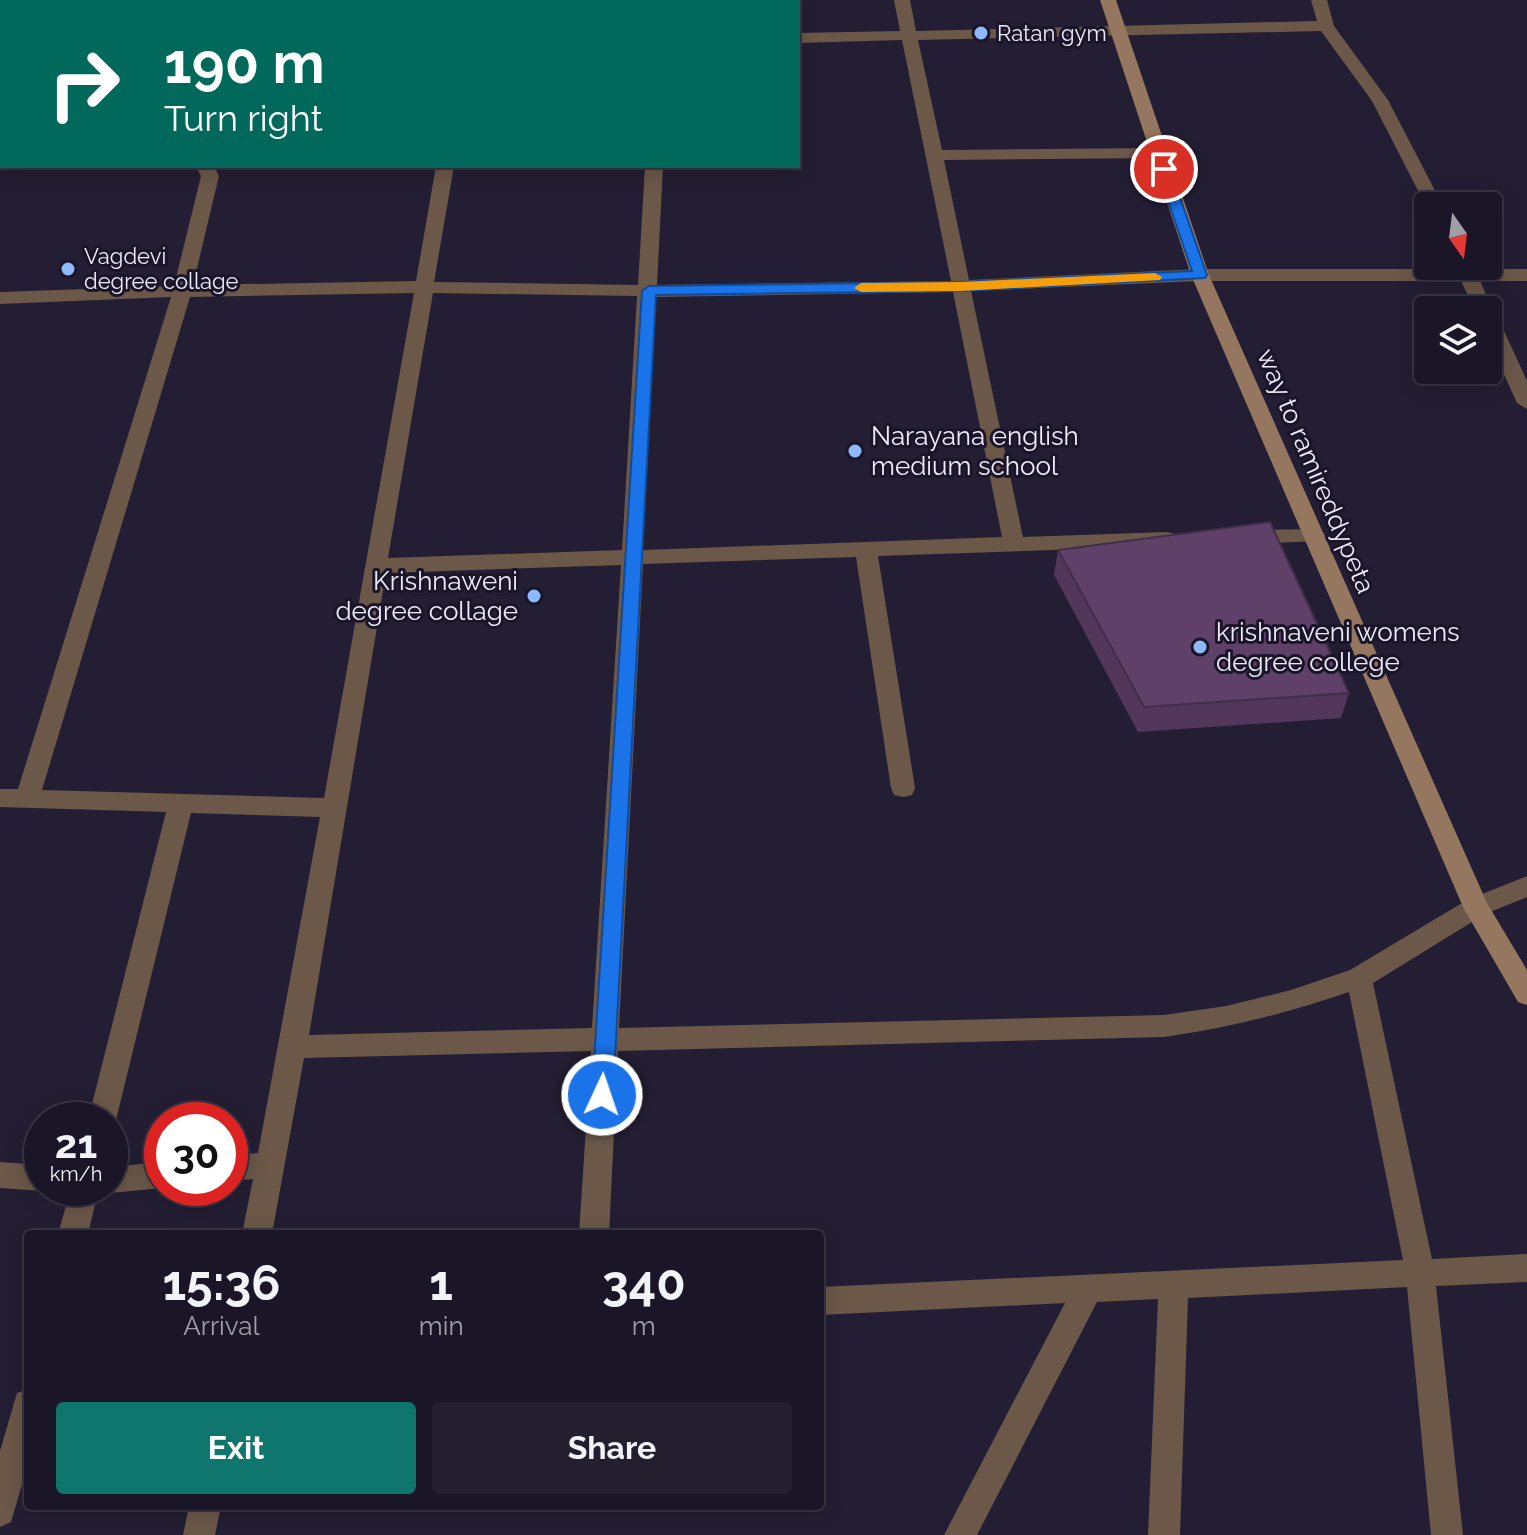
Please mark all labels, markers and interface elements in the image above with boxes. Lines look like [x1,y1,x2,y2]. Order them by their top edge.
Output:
place label: Ratan gym [997,20,1107,46]
marker: Ratan gym [972,24,990,42]
text: 190 m [164,30,325,96]
icon: right [32,32,136,136]
text: Turn right [164,97,323,139]
pin [1130,135,1198,203]
icon: arrive [1142,147,1186,191]
north arrow [1414,192,1502,280]
map controls [1414,192,1502,384]
place label: Vagdevi degree collage [84,243,239,294]
marker: Vagdevi degree collage [59,260,77,278]
button: layers [1414,296,1502,384]
street label: way to ramireddypeta [1251,344,1381,598]
place label: Narayana english medium school [871,421,1079,481]
marker: Narayana english medium school [846,442,864,460]
place label: Krishnaweni degree collage [335,566,518,626]
marker: Krishnaweni degree collage [525,587,543,605]
place label: krishnaveni womens degree college [1216,617,1460,677]
marker: krishnaveni womens degree college [1191,638,1209,656]
position arrow [560,1053,644,1137]
speed limit sign: 30 [144,1102,248,1206]
text: 21 [55,1120,97,1167]
text: km/h [50,1162,102,1186]
text: 15:36 [162,1255,280,1311]
text: 1 [429,1255,453,1311]
text: 340 [602,1255,686,1311]
text: Arrival [183,1311,260,1341]
text: min [419,1311,464,1341]
text: m [632,1311,656,1341]
button: Exit [56,1402,416,1494]
button: Share [432,1402,792,1494]

